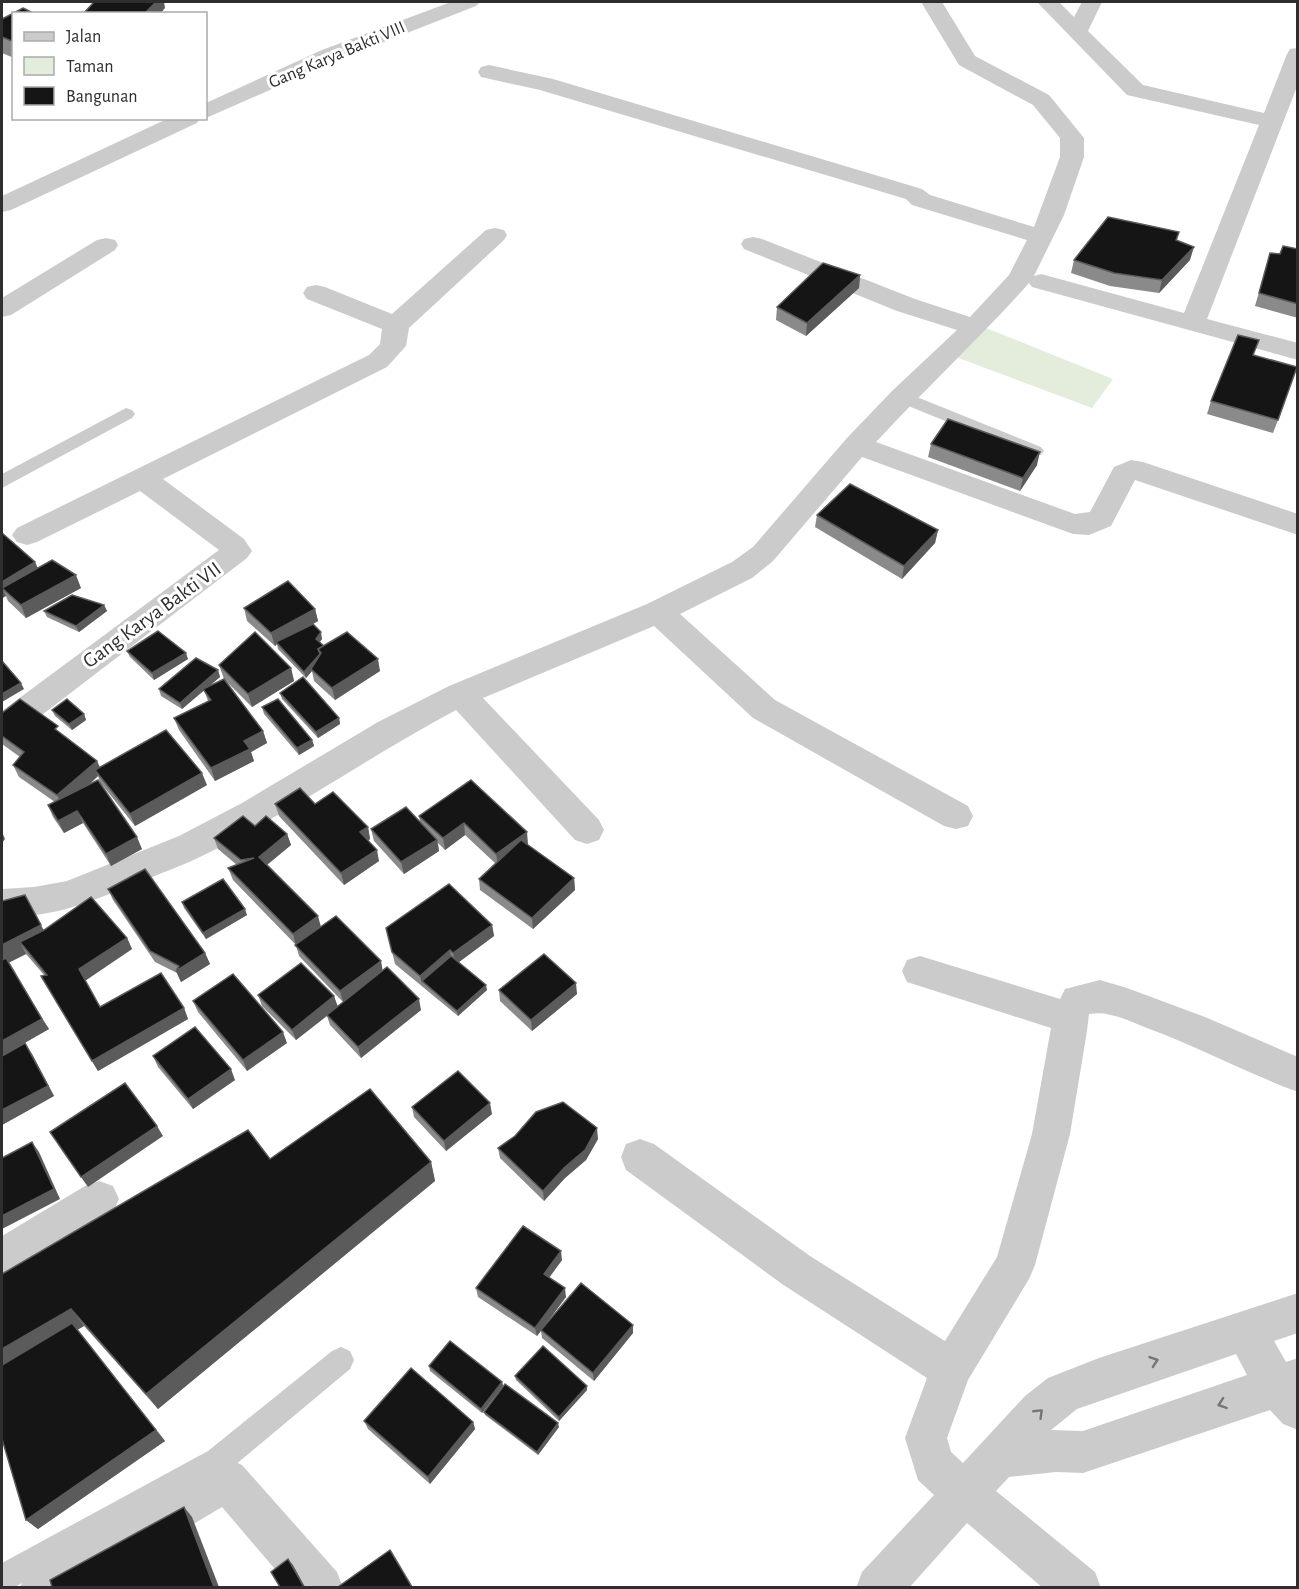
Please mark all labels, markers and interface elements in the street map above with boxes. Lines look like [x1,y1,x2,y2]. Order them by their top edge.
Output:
legend [12,12,207,120]
street label: Gang Karya Bakti VIII [266,18,408,92]
text: Jalan [66,28,101,46]
text: Taman [66,58,114,76]
text: Bangunan [66,88,138,106]
street label: Gang Karya Bakti VII [79,558,225,672]
one-way arrow [1148,1355,1159,1368]
one-way arrow [1217,1397,1228,1409]
one-way arrow [1032,1410,1043,1421]

